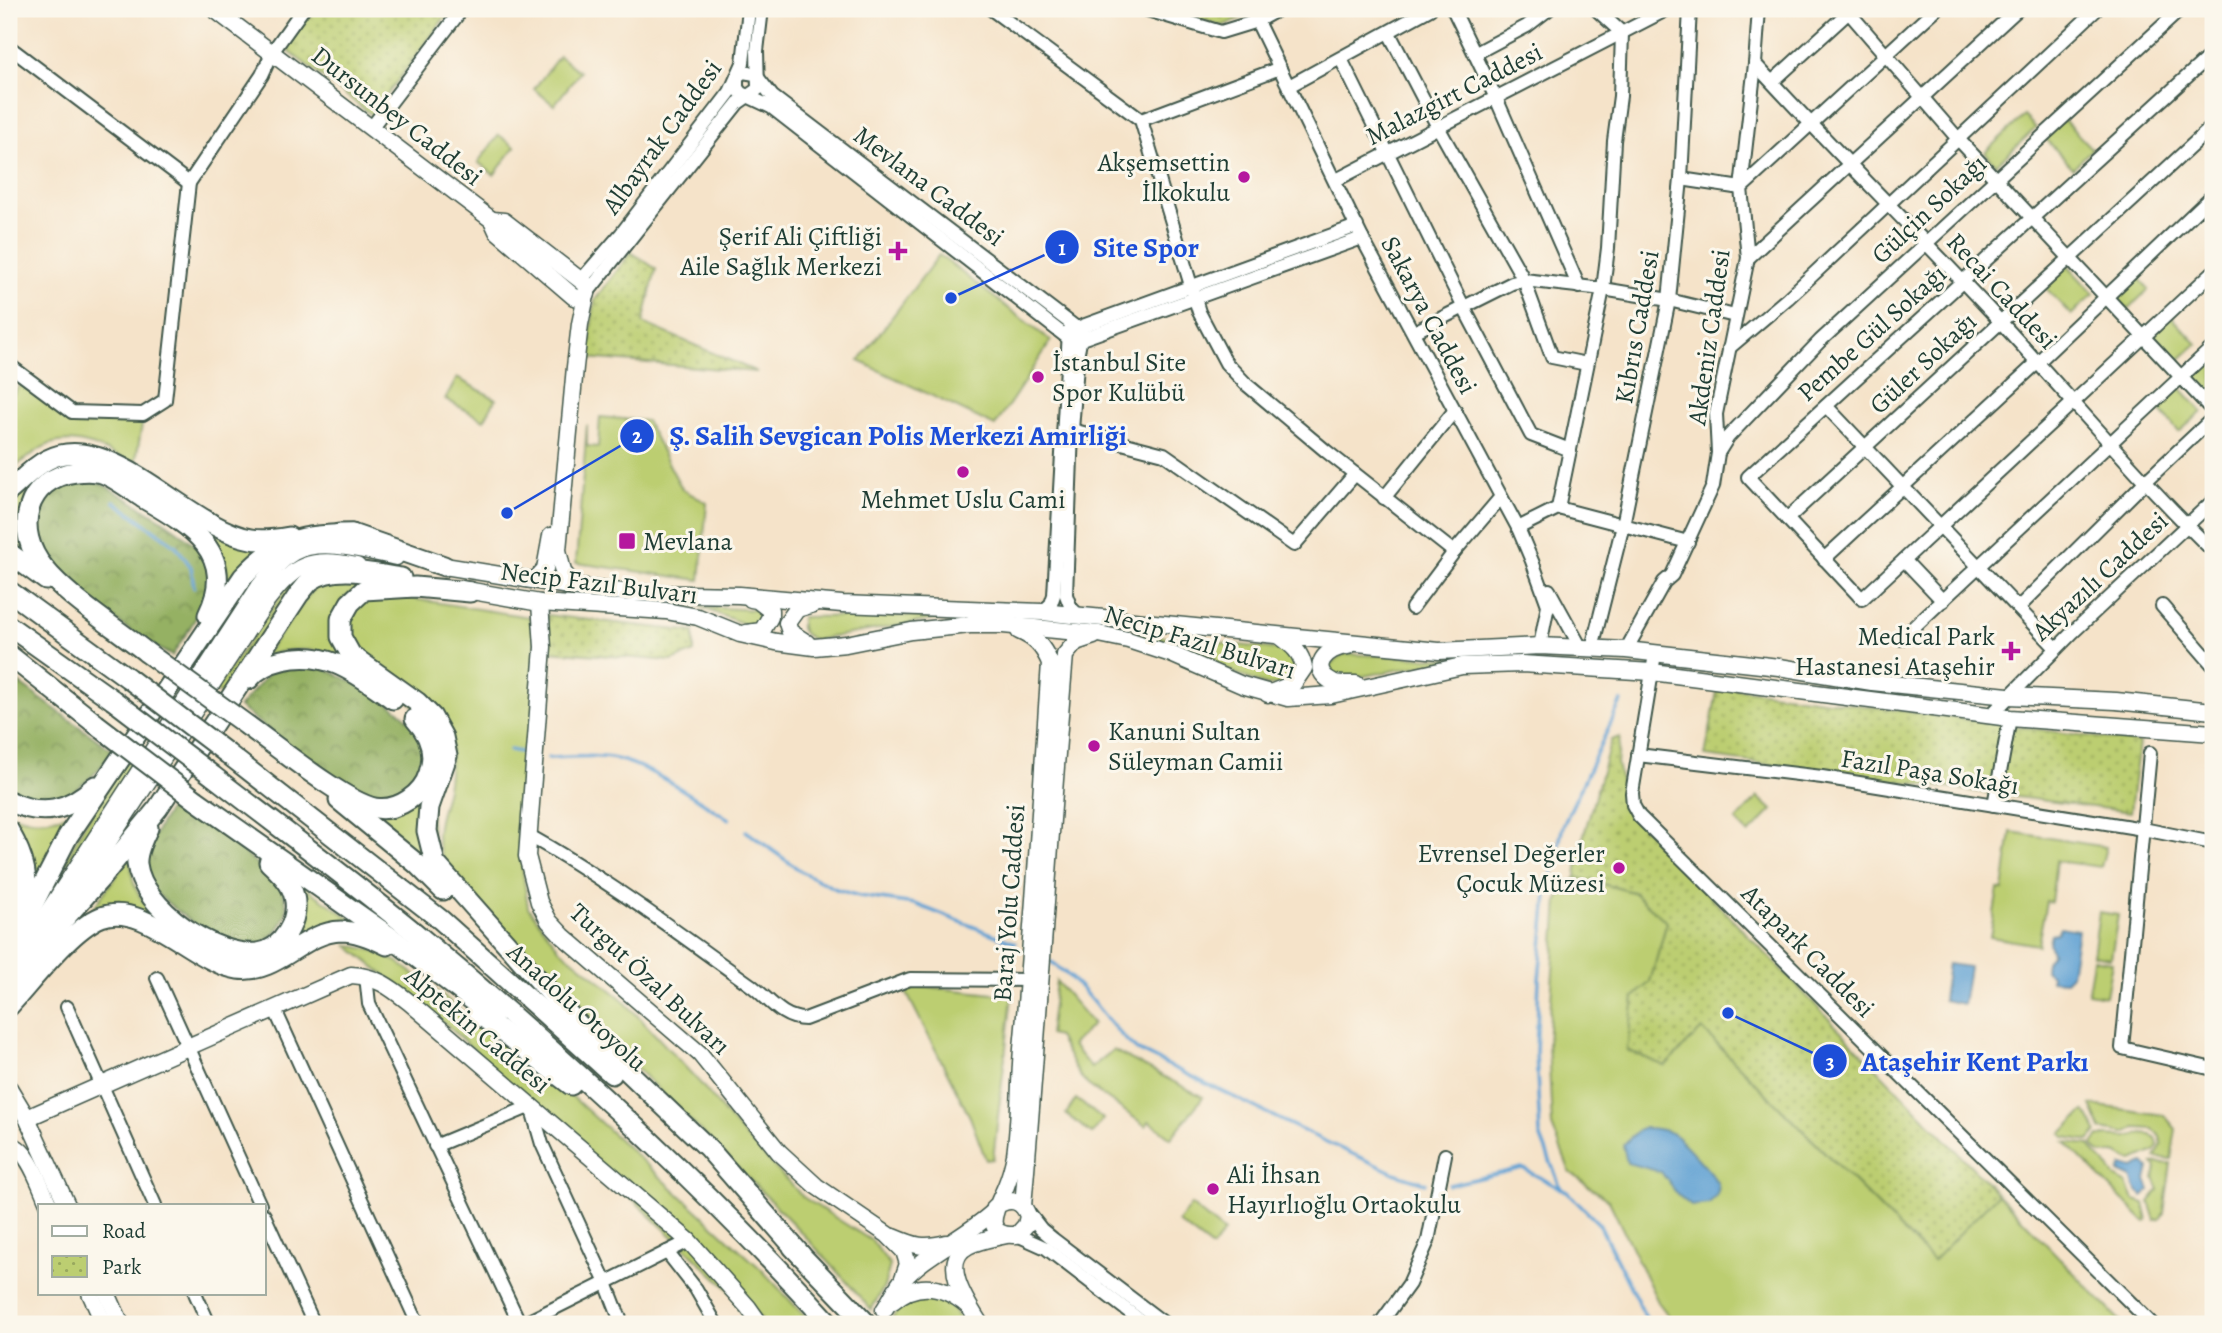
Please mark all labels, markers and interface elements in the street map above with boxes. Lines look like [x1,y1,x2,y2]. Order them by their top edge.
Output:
street label: Malazgirt Caddesi [1360,34,1548,154]
street label: Dursunbey Caddesi [304,38,490,194]
street label: Albayrak Caddesi [593,53,730,222]
street label: Mevlana Caddesi [846,118,1012,254]
place label: Akşemsettin İlkokulu [1097,145,1231,210]
street label: Gülçin Sokağı [1864,146,1994,272]
marker: Akşemsettin İlkokulu [1236,169,1252,185]
place label: Şerif Ali Çiftliği Aile Sağlık Merkezi [679,219,882,284]
callout: Site Spor [1044,223,1213,272]
street label: Recai Caddesi [1939,225,2065,357]
text: Site Spor [1093,229,1200,267]
street label: Sakarya Caddesi [1373,230,1485,400]
text: 1 [1058,234,1066,262]
marker: Şerif Ali Çiftliği Aile Sağlık Merkezi [888,241,908,261]
street label: Kıbrıs Caddesi [1606,247,1668,407]
street label: Akdeniz Caddesi [1679,247,1739,428]
street label: Pembe Gül Sokağı [1790,256,1954,410]
street label: Güler Sokağı [1862,304,1984,422]
place label: İstanbul Site Spor Kulübü [1052,345,1186,410]
marker: İstanbul Site Spor Kulübü [1030,369,1046,385]
callout: Ş. Salih Sevgican Polis Merkezi Amirliği [620,411,1141,460]
text: Ş. Salih Sevgican Polis Merkezi Amirliği [669,417,1127,455]
text: 2 [632,422,642,450]
marker: Mehmet Uslu Cami [955,464,971,480]
place label: Mehmet Uslu Cami [860,482,1066,517]
street label: Akyazılı Caddesi [2023,504,2176,649]
place label: Mevlana [643,524,733,559]
marker: Mevlana [617,531,637,551]
street label: Necip Fazıl Bulvarı [498,554,700,612]
street label: Necip Fazıl Bulvarı [1100,596,1300,688]
place label: Medical Park Hastanesi Ataşehir [1795,619,1995,684]
marker: Medical Park Hastanesi Ataşehir [2001,641,2021,661]
place label: Kanuni Sultan Süleyman Camii [1108,714,1283,779]
marker: Kanuni Sultan Süleyman Camii [1086,738,1102,754]
street label: Fazıl Paşa Sokağı [1838,741,2022,803]
street label: Baraj Yolu Caddesi [985,803,1033,1003]
place label: Evrensel Değerler Çocuk Müzesi [1417,836,1605,901]
marker: Evrensel Değerler Çocuk Müzesi [1611,860,1627,876]
street label: Atapark Caddesi [1733,876,1882,1025]
street label: Turgut Özal Bulvarı [562,895,738,1063]
street label: Anadolu Otoyolu [499,934,655,1080]
street label: Alptekin Caddesi [397,958,558,1101]
callout: Ataşehir Kent Parkı [1812,1037,2103,1086]
text: Ataşehir Kent Parkı [1860,1043,2089,1081]
text: 3 [1825,1048,1835,1076]
place label: Ali İhsan Hayırlıoğlu Ortaokulu [1226,1157,1462,1222]
marker: Ali İhsan Hayırlıoğlu Ortaokulu [1205,1181,1221,1197]
legend [38,1204,266,1294]
text: Road [102,1217,146,1245]
text: Park [102,1253,142,1281]

